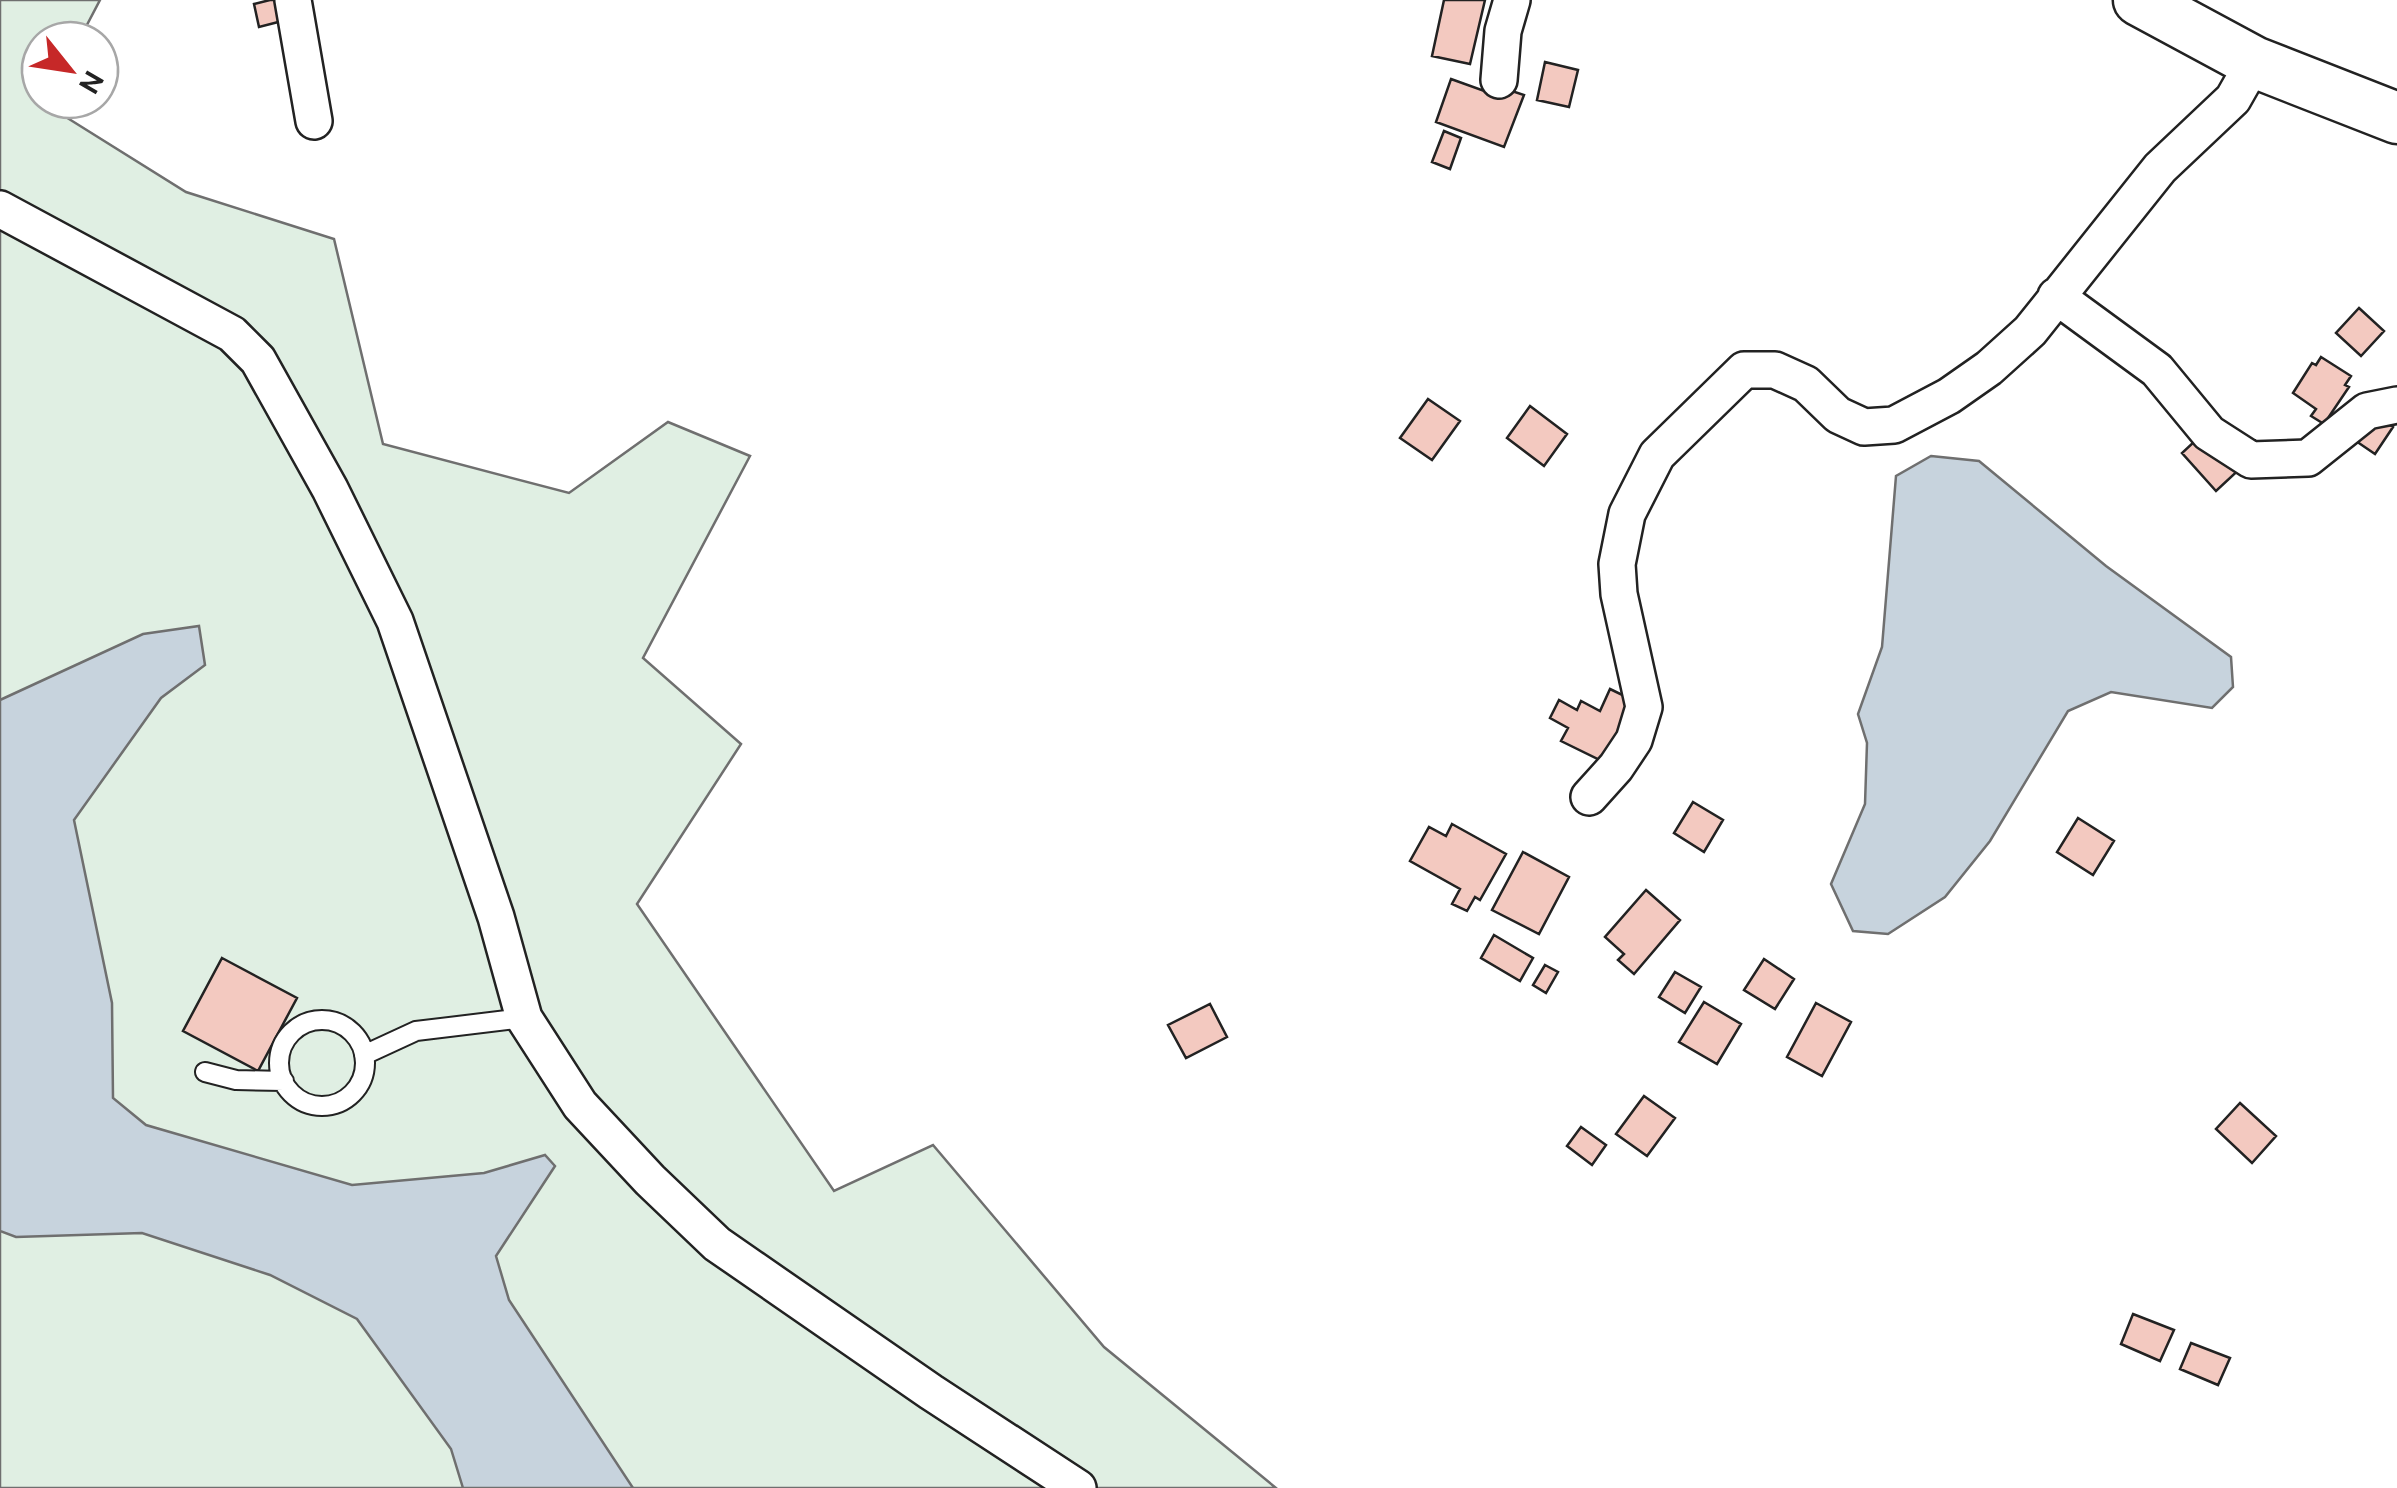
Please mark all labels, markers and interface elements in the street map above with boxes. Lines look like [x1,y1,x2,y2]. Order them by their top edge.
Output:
north arrow [20,20,120,120]
text: N [73,66,111,100]

